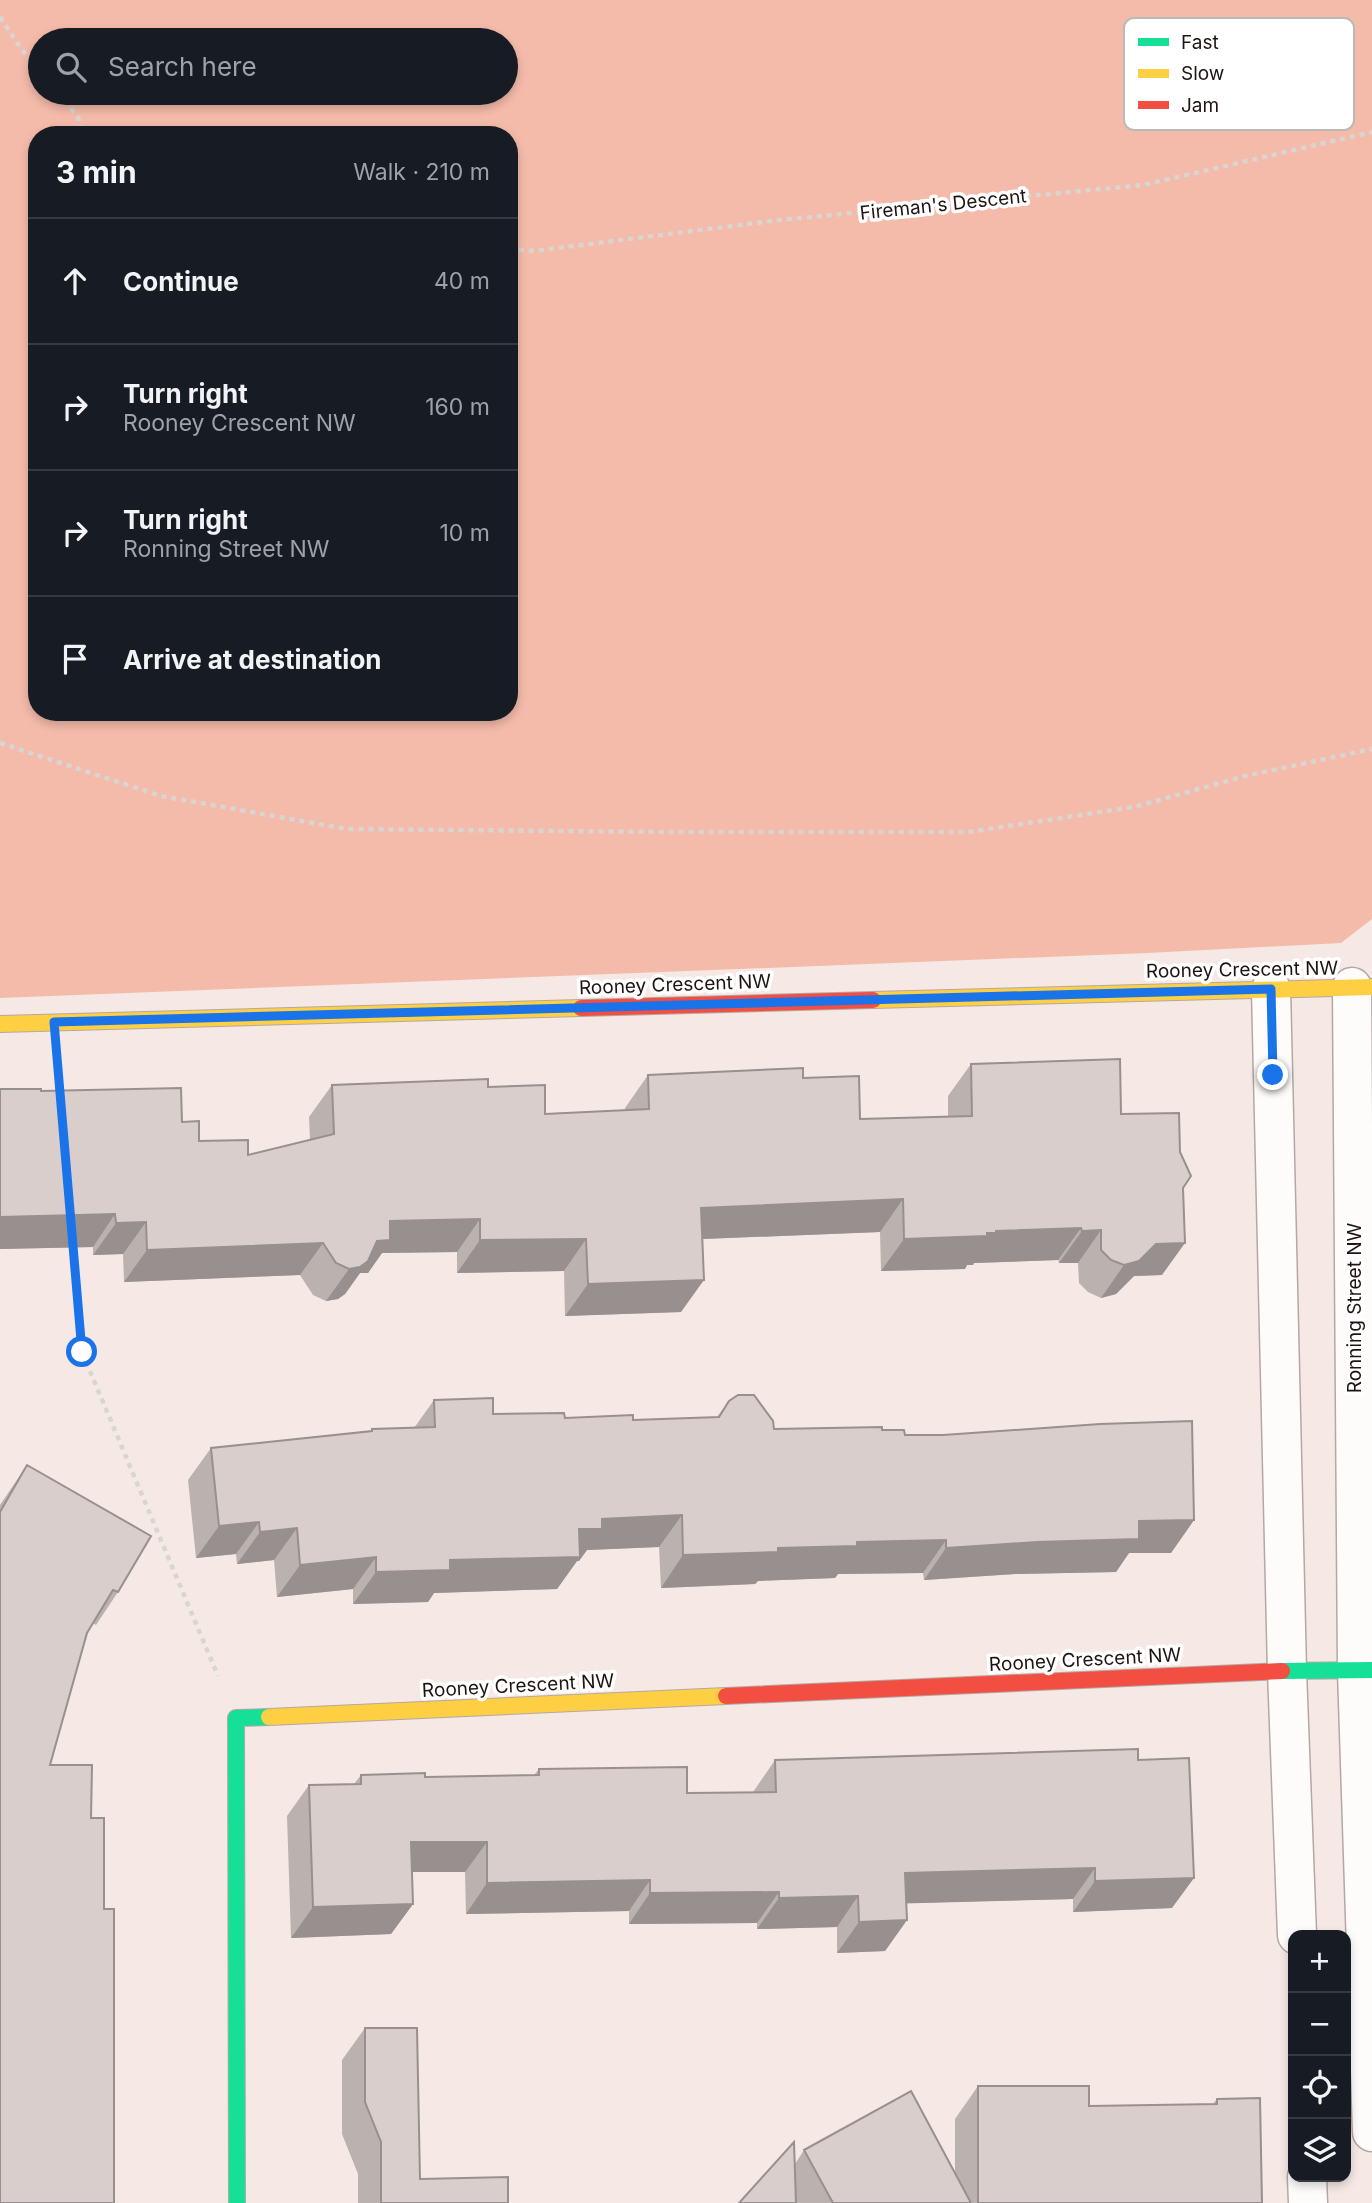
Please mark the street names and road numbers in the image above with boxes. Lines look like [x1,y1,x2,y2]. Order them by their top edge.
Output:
street label: Fireman's Descent [859,184,1028,225]
street label: Rooney Crescent NW [1146,956,1339,983]
street label: Rooney Crescent NW [579,970,772,999]
street label: Ronning Street NW [1343,1222,1366,1393]
street label: Rooney Crescent NW [988,1643,1182,1676]
street label: Rooney Crescent NW [421,1669,615,1702]

